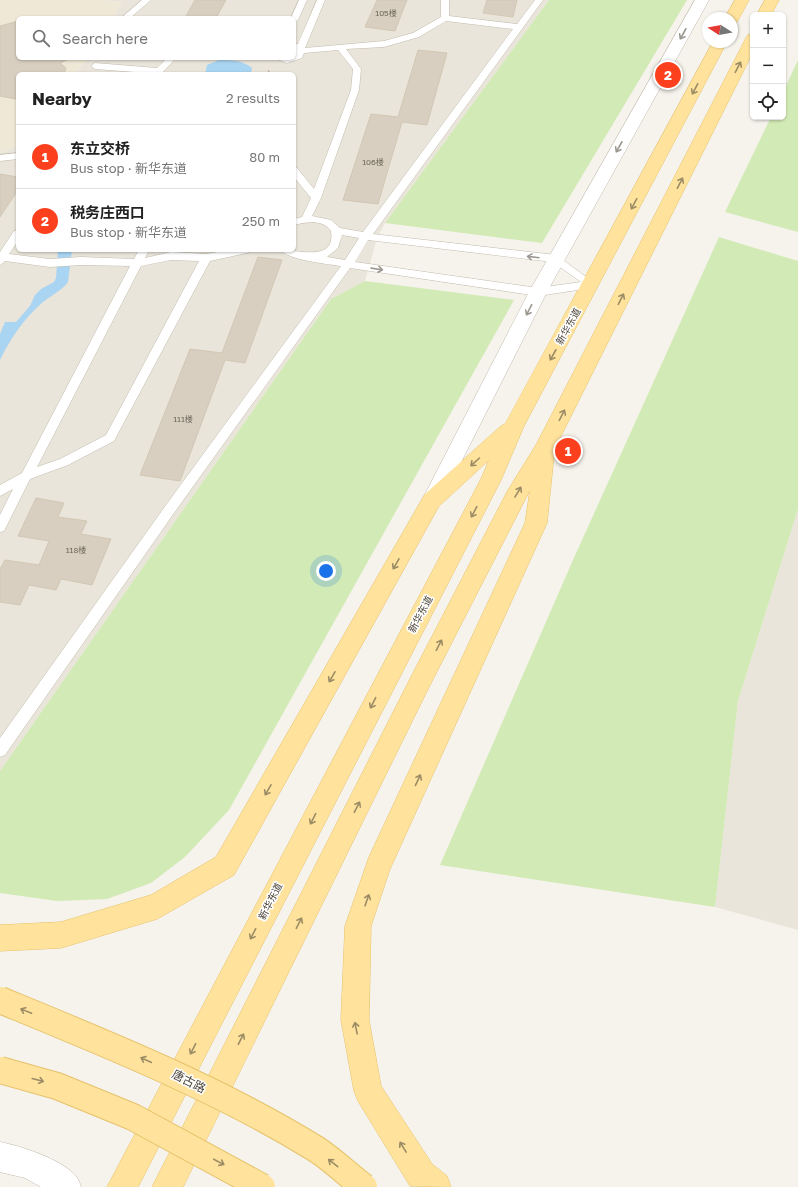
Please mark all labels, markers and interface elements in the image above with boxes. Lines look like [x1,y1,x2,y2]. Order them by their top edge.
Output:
house number: 105楼 [375,8,397,18]
north arrow [702,12,738,48]
map controls [750,12,786,120]
button: + [750,12,786,48]
search box [16,16,296,60]
icon: search [30,27,52,49]
one-way arrow [679,28,686,40]
text: Search here [62,29,148,47]
button: − [750,48,786,84]
pin: 2 [655,60,681,90]
one-way arrow [735,61,742,73]
one-way arrow [691,83,698,95]
button: locate [750,84,786,120]
text: Nearby [32,88,92,109]
text: 2 results [226,90,280,106]
text: 东立交桥 [70,139,130,157]
one-way arrow [615,141,623,153]
text: 1 [42,149,48,165]
text: 80 m [249,149,280,165]
house number: 106楼 [362,157,384,167]
text: Bus stop · 新华东道 [70,160,187,176]
one-way arrow [676,177,684,189]
one-way arrow [630,198,637,210]
text: 税务庄西口 [70,203,145,221]
text: 2 [41,213,49,229]
text: 250 m [242,213,280,229]
text: Bus stop · 新华东道 [70,224,187,240]
one-way arrow [527,253,540,260]
one-way arrow [370,265,383,273]
one-way arrow [618,293,625,305]
one-way arrow [524,303,532,315]
street label: 新华东道 [553,306,583,346]
one-way arrow [548,349,556,361]
one-way arrow [559,409,566,421]
house number: 111楼 [173,414,193,424]
pin: 1 [555,436,581,466]
one-way arrow [470,457,480,466]
one-way arrow [514,487,522,498]
one-way arrow [470,506,477,518]
house number: 118楼 [66,545,86,555]
one-way arrow [392,558,400,570]
your location [316,561,336,581]
street label: 新华东道 [405,594,435,634]
one-way arrow [435,639,443,651]
one-way arrow [328,671,336,683]
one-way arrow [369,697,376,709]
one-way arrow [415,775,422,787]
one-way arrow [264,784,272,796]
one-way arrow [354,801,361,813]
one-way arrow [309,813,316,825]
street label: 新华东道 [256,880,284,922]
one-way arrow [364,893,371,906]
one-way arrow [296,917,303,929]
one-way arrow [249,928,256,940]
one-way arrow [20,1006,32,1014]
one-way arrow [352,1022,360,1035]
one-way arrow [238,1034,245,1046]
one-way arrow [189,1043,196,1055]
one-way arrow [140,1056,152,1063]
street label: 唐古路 [170,1066,208,1096]
one-way arrow [31,1077,44,1084]
one-way arrow [399,1142,407,1153]
one-way arrow [213,1159,225,1167]
one-way arrow [328,1159,339,1167]

